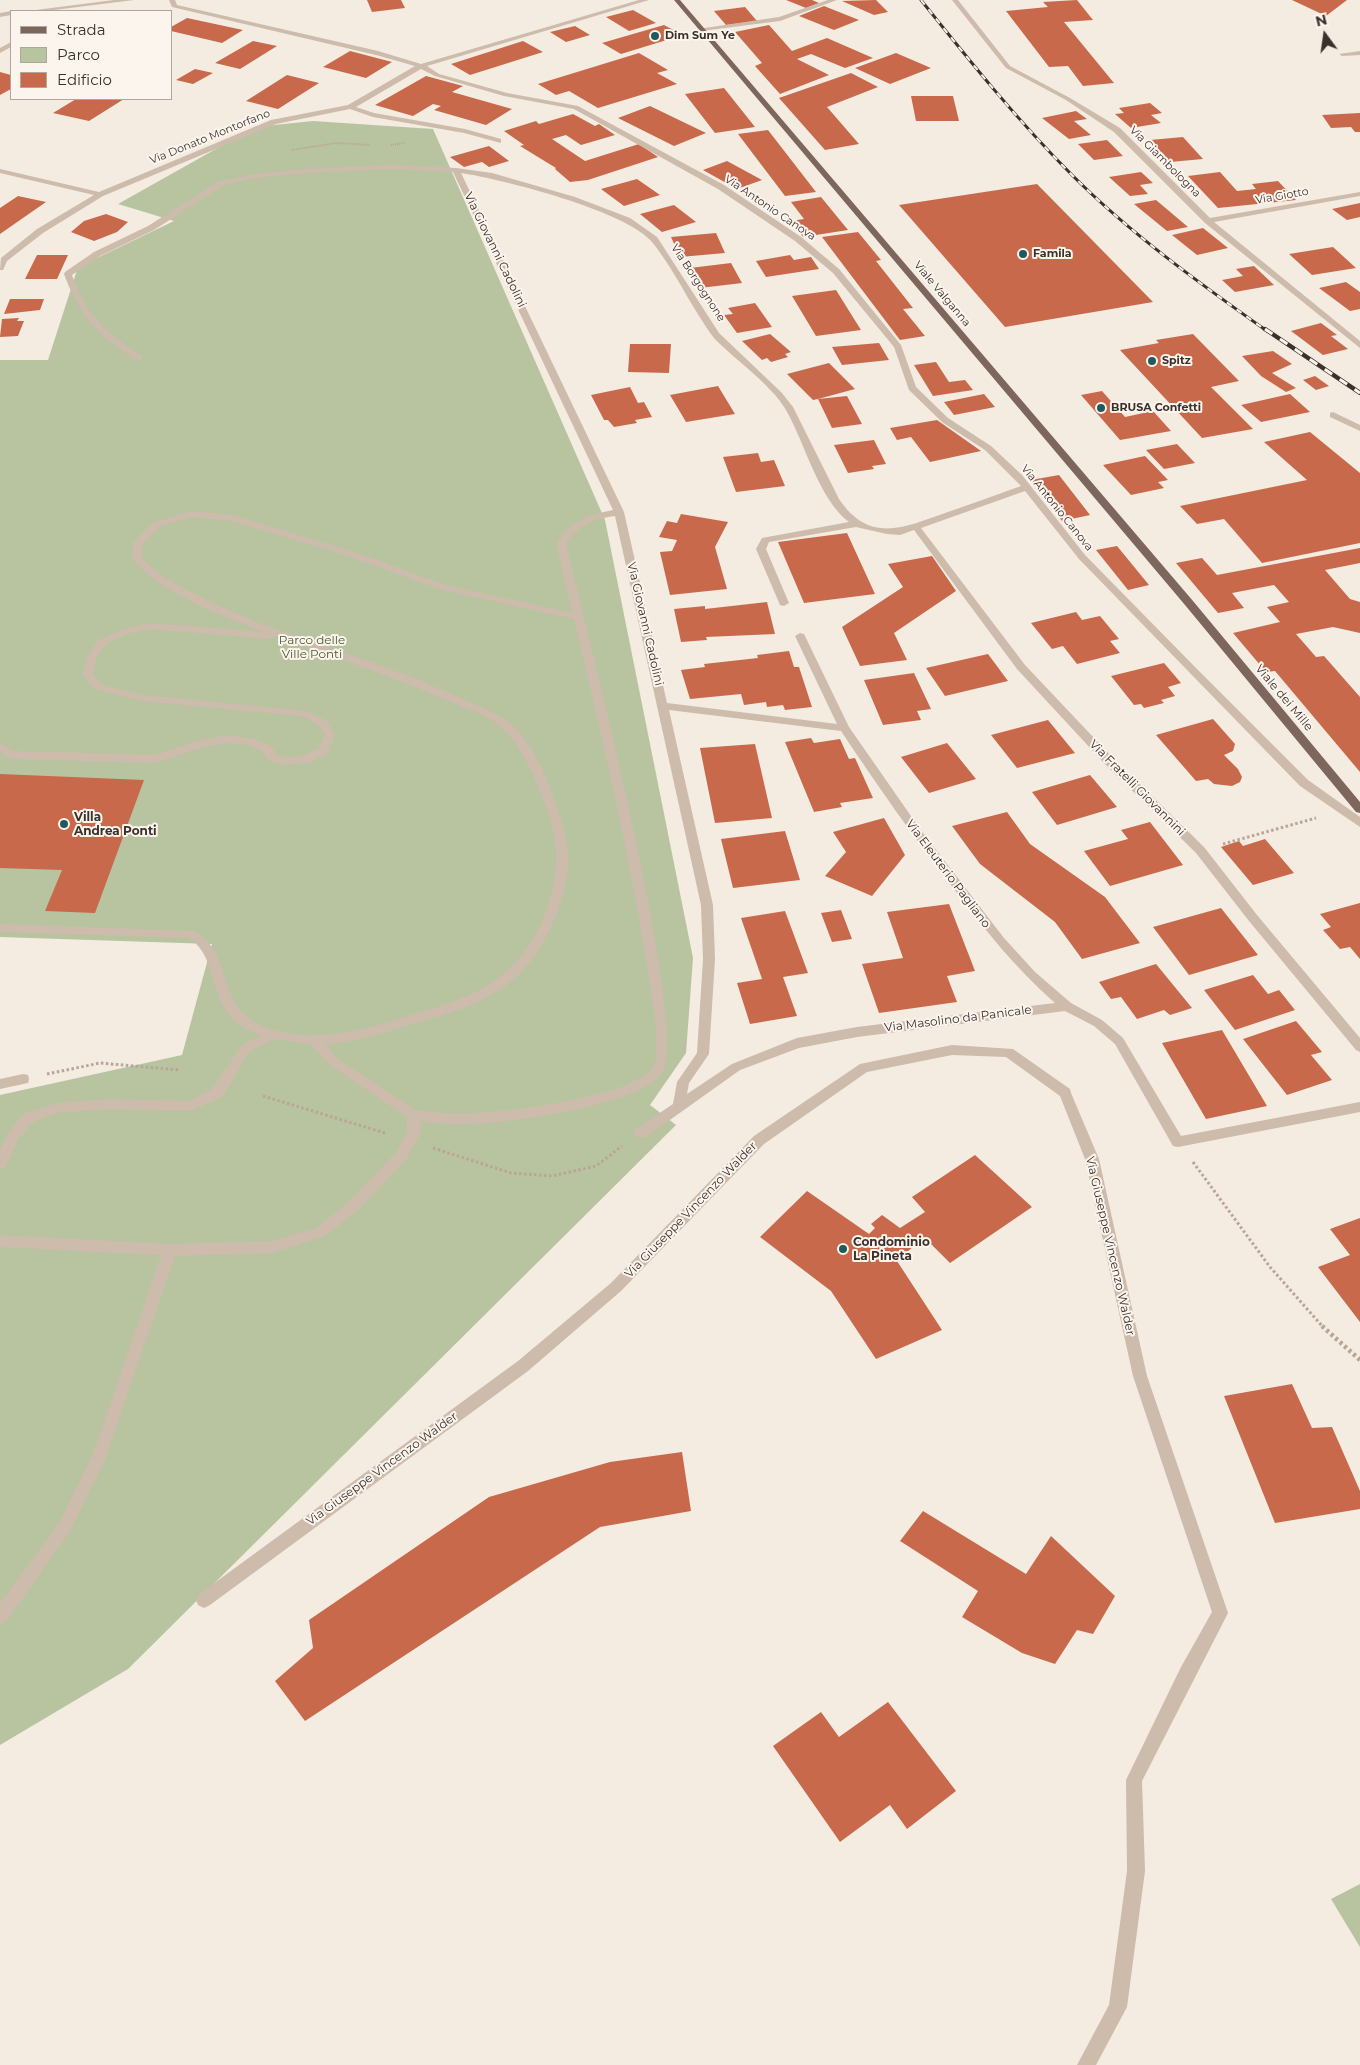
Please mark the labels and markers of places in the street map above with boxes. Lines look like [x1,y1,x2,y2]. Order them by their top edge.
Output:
place label: Dim Sum Ye [665,29,735,43]
marker: Dim Sum Ye [649,30,661,42]
place label: Famila [1033,247,1072,261]
marker: Famila [1017,248,1029,260]
place label: Spitz [1162,354,1191,368]
marker: Spitz [1146,355,1158,367]
place label: BRUSA Confetti [1111,401,1201,415]
marker: BRUSA Confetti [1095,402,1107,414]
place label: Villa Andrea Ponti [74,810,157,838]
marker: Villa Andrea Ponti [58,818,70,830]
place label: Condominio La Pineta [853,1235,930,1263]
marker: Condominio La Pineta [837,1243,849,1255]

